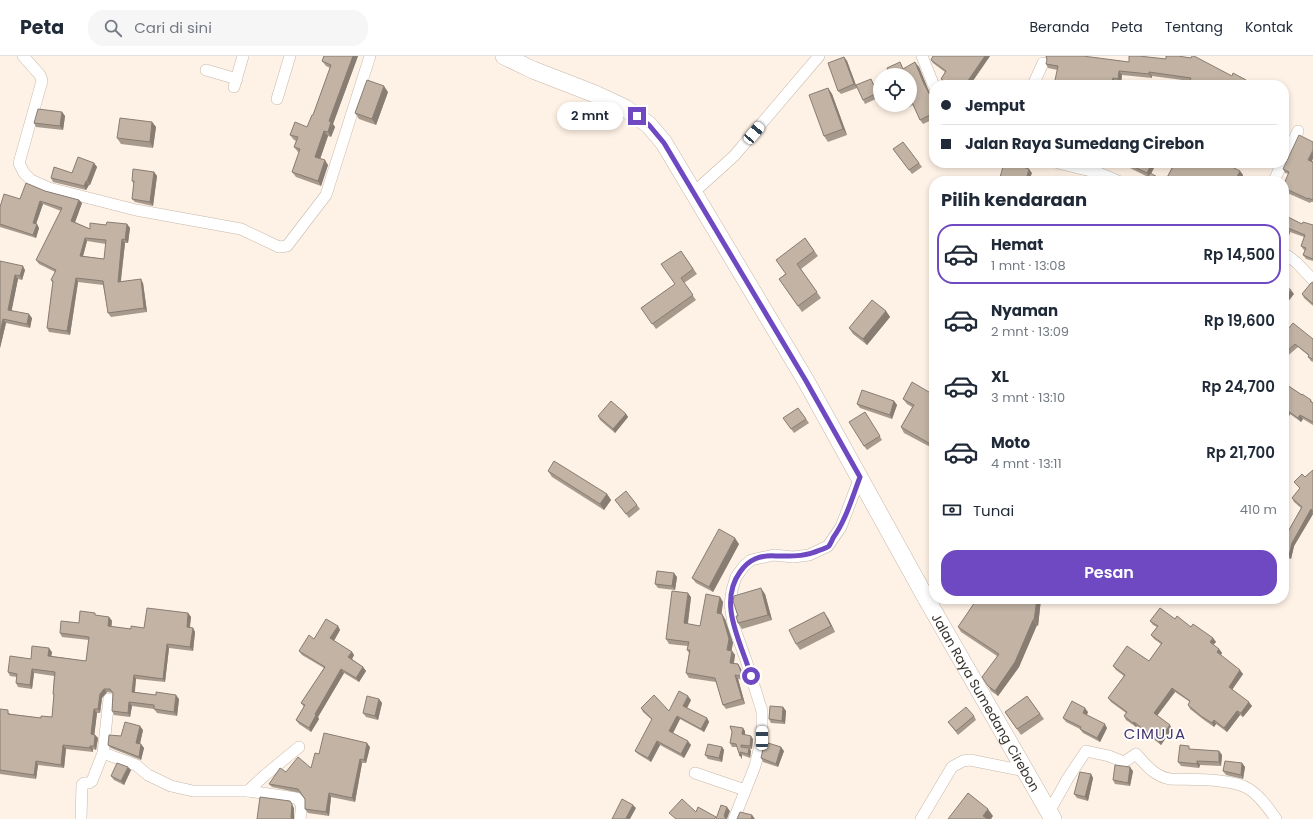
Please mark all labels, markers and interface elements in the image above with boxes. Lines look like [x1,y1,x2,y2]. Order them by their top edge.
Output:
search box [88,10,368,46]
text: Peta [20,14,64,41]
icon: search [102,17,124,39]
text: Cari di sini [134,17,212,38]
text: Beranda [1030,17,1089,37]
text: Peta [1111,17,1143,37]
text: Tentang [1165,17,1223,37]
text: Kontak [1245,17,1293,37]
map controls [873,68,917,112]
button: locate [873,68,917,112]
text: Jemput [965,95,1025,116]
callout: 2 mnt [557,102,623,130]
text: 2 mnt [571,106,609,125]
route end [628,107,646,125]
car [742,120,766,146]
text: Jalan Raya Sumedang Cirebon [965,133,1204,154]
text: Pilih kendaraan [941,187,1087,212]
text: Hemat [991,234,1043,255]
icon: car [943,236,979,272]
text: Rp 14,500 [1203,244,1275,265]
text: 1 mnt · 13:08 [991,256,1066,275]
text: Nyaman [991,300,1058,321]
icon: car [943,302,979,338]
text: Rp 19,600 [1204,310,1275,331]
text: 2 mnt · 13:09 [991,322,1069,341]
text: XL [991,366,1009,387]
icon: car [943,368,979,404]
text: Rp 24,700 [1202,376,1275,397]
text: 3 mnt · 13:10 [991,388,1065,407]
text: Moto [991,432,1030,453]
icon: car [943,434,979,470]
text: Rp 21,700 [1206,442,1275,463]
text: 4 mnt · 13:11 [991,454,1062,473]
icon: cash [941,499,963,521]
text: Tunai [973,500,1014,521]
text: 410 m [1240,500,1277,519]
button: Pesan [941,550,1277,596]
street label: Jalan Raya Sumedang Cirebon [927,610,1044,795]
route start [742,667,760,685]
district label: CIMUJA [1124,723,1186,744]
car [756,726,768,750]

